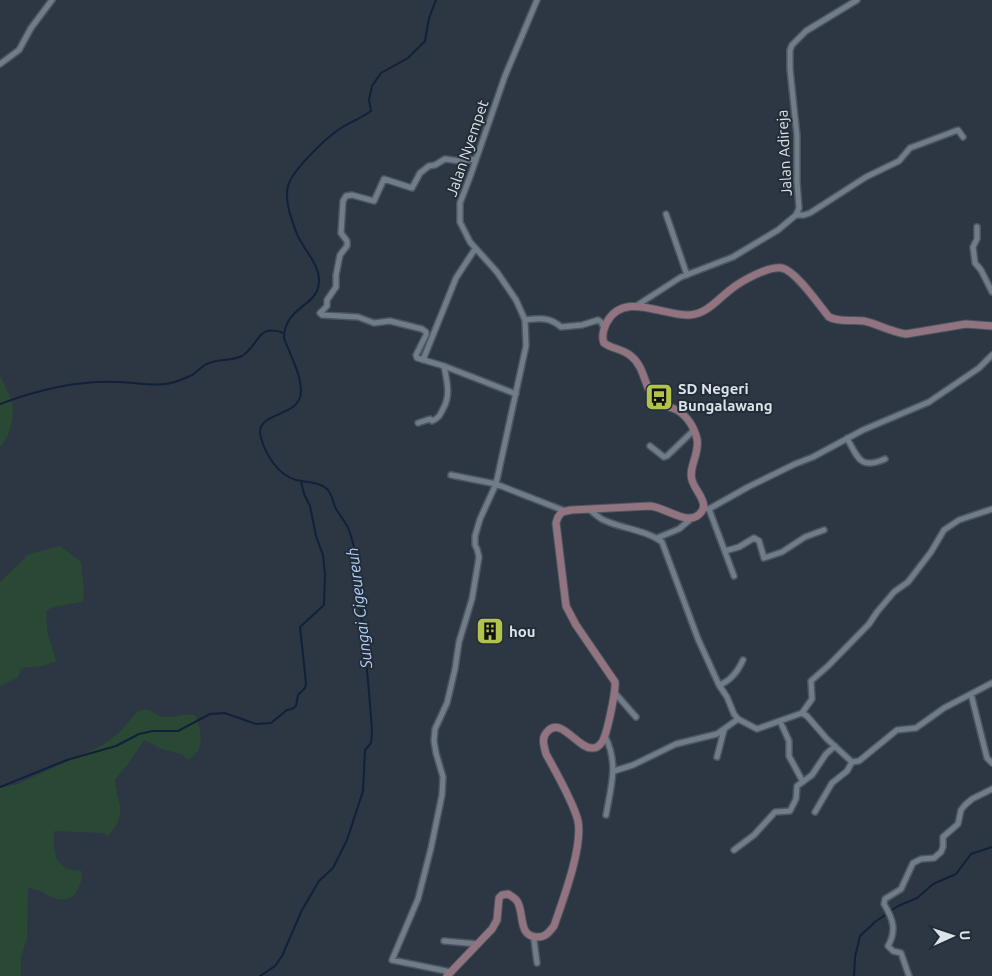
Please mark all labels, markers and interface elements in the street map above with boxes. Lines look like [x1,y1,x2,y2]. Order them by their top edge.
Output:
street label: Jalan Nyempet [443,97,491,198]
street label: Jalan Adireja [773,109,795,197]
place label: SD Negeri Bungalawang [678,380,773,414]
bus stop icon: SD Negeri Bungalawang [644,382,674,412]
water label: Sungai Cigeureuh [343,546,375,670]
building icon: hou [475,616,505,646]
place label: hou [509,623,536,640]
north arrow [927,911,977,961]
text: U [957,930,973,941]

